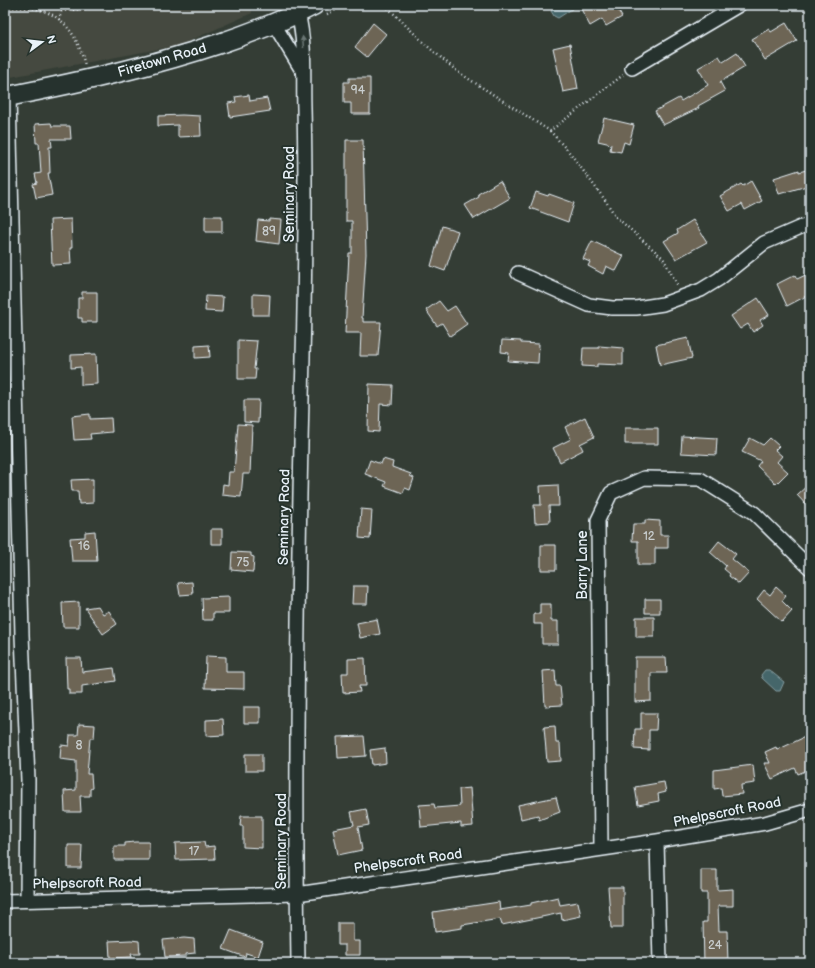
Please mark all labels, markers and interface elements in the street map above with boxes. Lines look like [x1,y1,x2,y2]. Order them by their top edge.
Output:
north arrow [22,22,62,62]
text: N [44,34,59,45]
one-way arrow [300,36,307,49]
street label: Firetown Road [116,39,208,81]
house number: 94 [351,83,366,98]
street label: Seminary Road [281,146,298,242]
house number: 89 [262,224,276,239]
street label: Seminary Road [275,469,293,565]
house number: 12 [643,529,655,544]
street label: Barry Lane [574,530,591,600]
house number: 16 [78,539,90,554]
house number: 75 [237,555,250,570]
house number: 8 [76,738,83,753]
street label: Seminary Road [273,793,290,889]
street label: Phelpscroft Road [672,793,782,831]
house number: 17 [189,844,199,859]
street label: Phelpscroft Road [353,845,463,877]
street label: Phelpscroft Road [32,874,142,892]
house number: 24 [708,938,723,953]

